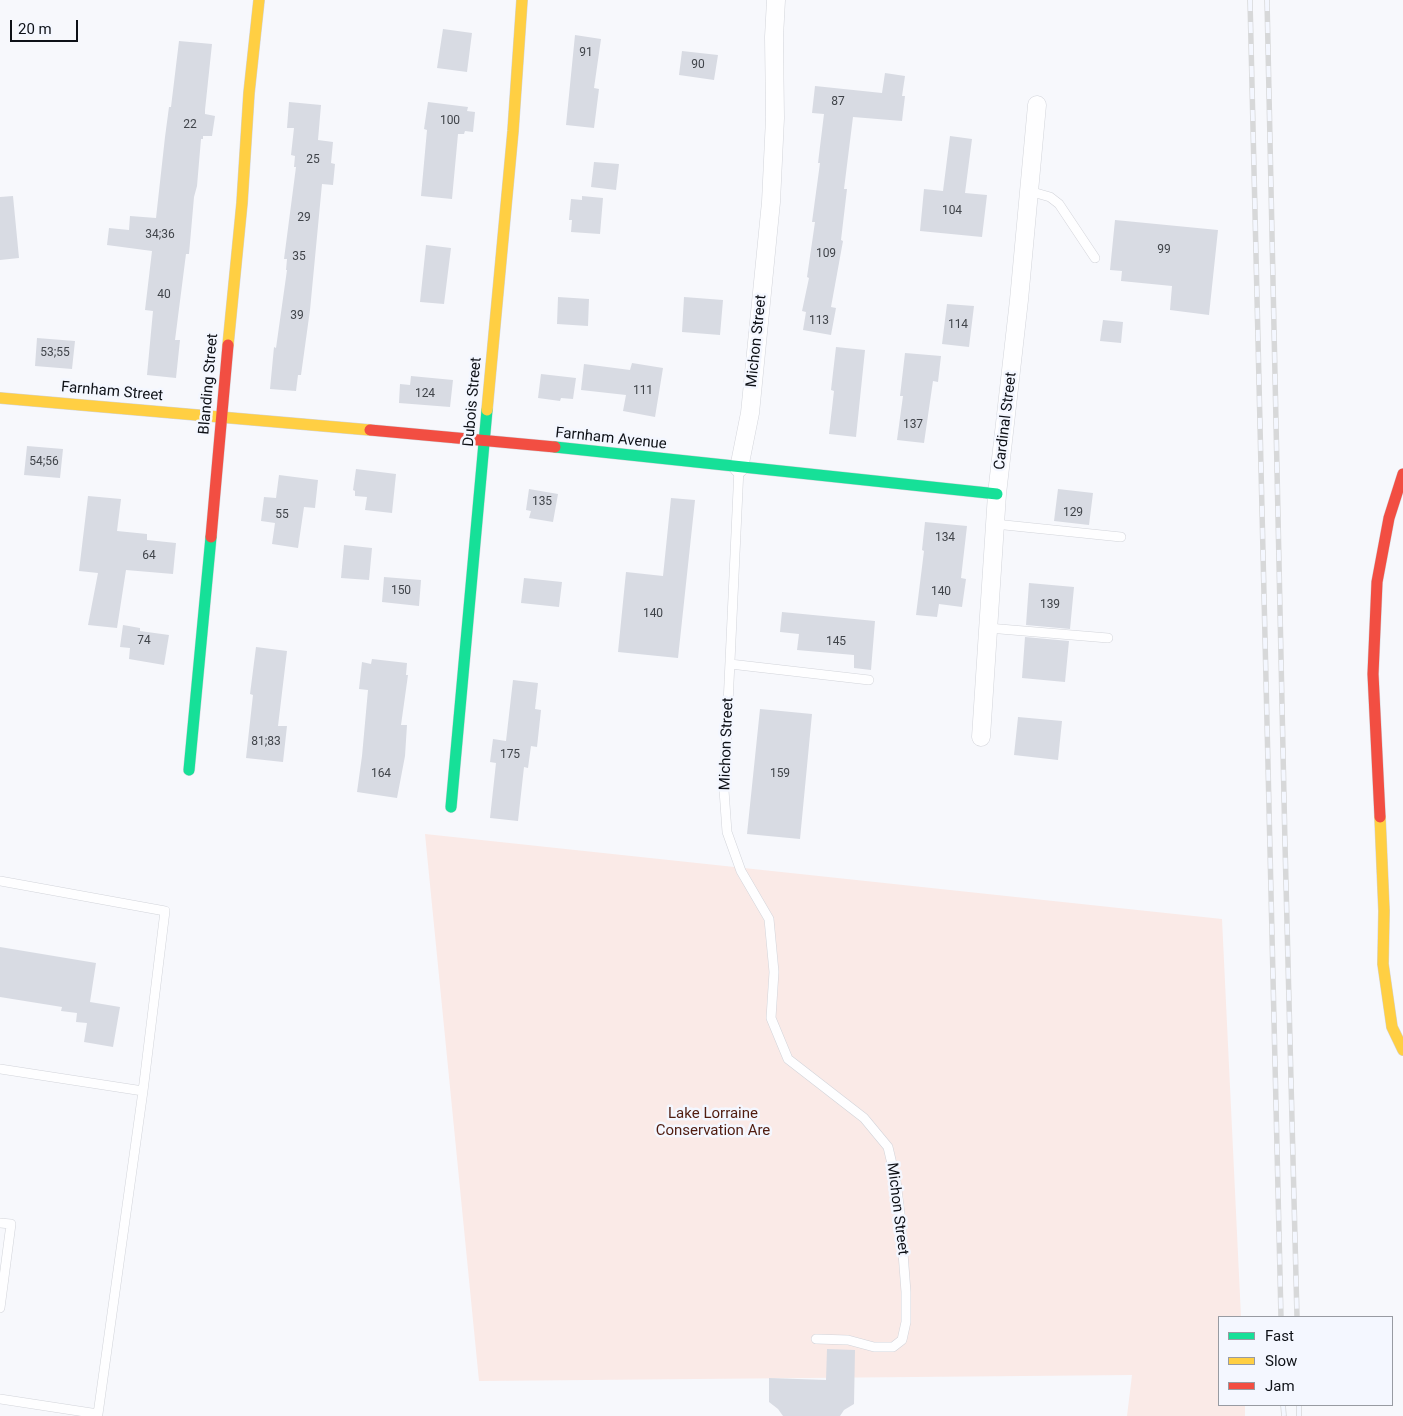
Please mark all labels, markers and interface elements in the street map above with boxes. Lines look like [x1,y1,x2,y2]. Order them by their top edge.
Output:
scale bar [12,10,80,42]
text: 20 m [18,20,52,38]
house number: 91 [579,46,593,60]
house number: 90 [691,58,705,72]
house number: 87 [831,95,845,109]
house number: 100 [440,114,460,128]
house number: 22 [183,118,197,132]
house number: 25 [306,153,320,167]
house number: 104 [942,204,962,218]
house number: 29 [297,211,311,225]
house number: 34;36 [145,228,175,242]
house number: 99 [1157,243,1171,257]
house number: 109 [816,247,836,261]
house number: 35 [292,250,306,264]
house number: 40 [157,288,171,302]
street label: Michon Street [743,294,771,388]
house number: 39 [290,309,304,323]
house number: 113 [809,314,829,328]
house number: 114 [948,318,968,332]
street label: Blanding Street [196,333,222,435]
house number: 53;55 [40,346,70,360]
street label: Dubois Street [460,356,486,448]
street label: Cardinal Street [991,371,1021,471]
street label: Farnham Street [60,379,164,405]
house number: 111 [633,384,653,398]
house number: 124 [415,387,435,401]
house number: 137 [903,418,923,432]
street label: Farnham Avenue [554,424,668,454]
house number: 54;56 [29,455,59,469]
house number: 135 [532,495,552,509]
house number: 129 [1063,506,1083,520]
house number: 55 [275,508,289,522]
house number: 134 [935,531,955,545]
house number: 64 [142,549,156,563]
house number: 150 [391,584,411,598]
house number: 140 [931,585,951,599]
house number: 139 [1040,598,1060,612]
house number: 140 [643,607,663,621]
house number: 74 [137,634,151,648]
house number: 145 [826,635,846,649]
street label: Michon Street [716,697,738,791]
house number: 81;83 [251,735,281,749]
house number: 175 [500,748,520,762]
house number: 164 [371,767,391,781]
house number: 159 [770,767,790,781]
park label: Lake Lorraine Conservation Are [656,1105,770,1140]
street label: Michon Street [882,1162,912,1256]
legend [1218,1316,1393,1406]
text: Fast [1265,1327,1294,1345]
text: Slow [1265,1352,1297,1370]
text: Jam [1265,1377,1295,1395]

